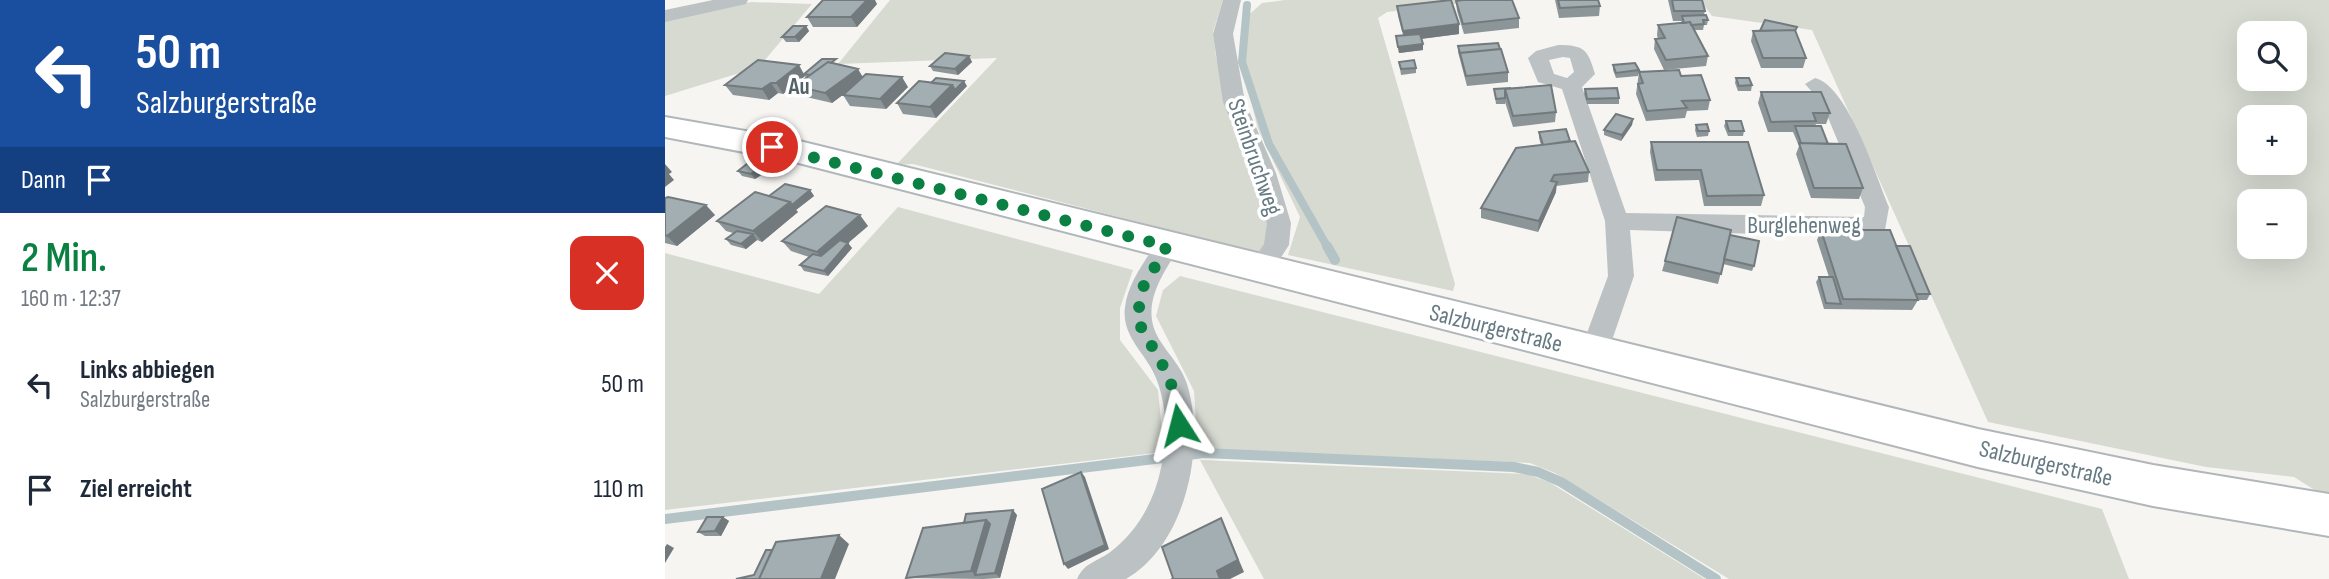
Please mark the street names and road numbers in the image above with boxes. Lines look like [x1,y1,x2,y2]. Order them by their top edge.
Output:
street label: Steinbruchweg [1221,95,1288,219]
street label: Burglehenweg [1747,211,1861,240]
street label: Salzburgerstraße [1426,298,1565,359]
street label: Salzburgerstraße [1976,434,2115,493]

